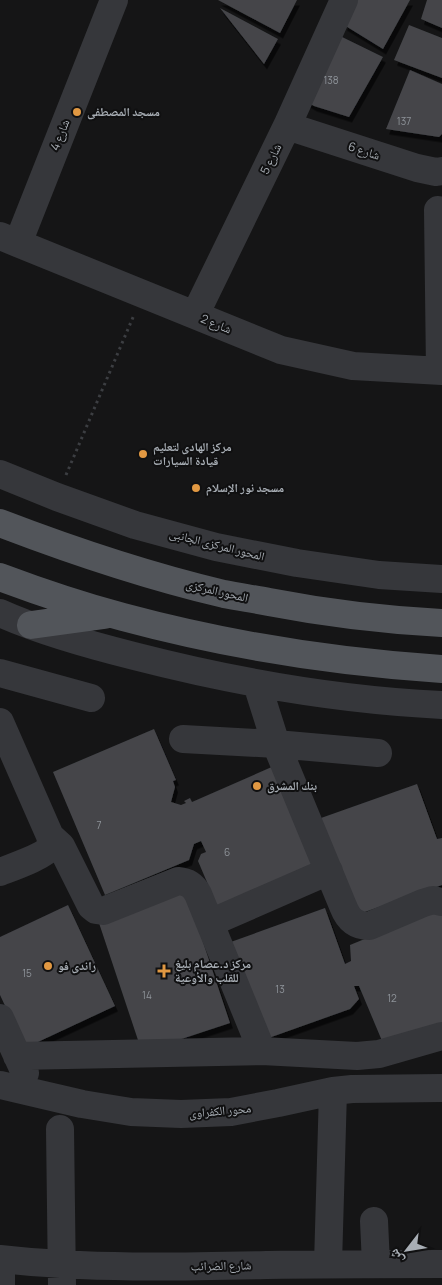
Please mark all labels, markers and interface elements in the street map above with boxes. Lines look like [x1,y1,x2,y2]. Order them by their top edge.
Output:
house number: 138 [323,73,339,87]
place label: مسجد المصطفى [87,103,160,120]
marker: مسجد المصطفى [71,106,83,118]
house number: 137 [397,114,411,128]
street label: شارع 4 [46,117,74,153]
street label: شارع 6 [346,137,382,164]
street label: شارع 5 [256,141,285,177]
street label: شارع 2 [198,310,234,337]
place label: مركز الهادى لتعليم قيادة السيارات [153,438,232,469]
marker: مركز الهادى لتعليم قيادة السيارات [137,448,149,460]
place label: مسجد نور الإسلام [206,479,285,496]
marker: مسجد نور الإسلام [190,482,202,494]
street label: المحور المركزى الجانبى [168,524,267,565]
street label: المحور المركزى [184,575,250,606]
place label: بنك المشرق [267,777,317,794]
marker: بنك المشرق [251,780,263,792]
house number: 7 [96,818,102,832]
house number: 6 [224,845,230,859]
place label: مركز د.عصام بليغ للقلب والأوعية [175,955,252,986]
place label: راندى فو [58,957,97,974]
marker: راندى فو [42,960,54,972]
marker: مركز د.عصام بليغ للقلب والأوعية [157,964,171,978]
house number: 15 [22,966,32,980]
house number: 13 [275,982,285,996]
house number: 14 [142,988,152,1002]
house number: 12 [387,991,397,1005]
street label: محور الكفراوى [188,1099,252,1122]
north arrow [382,1225,432,1275]
text: ش [383,1246,407,1268]
street label: شارع الضرائب [190,1256,252,1275]

